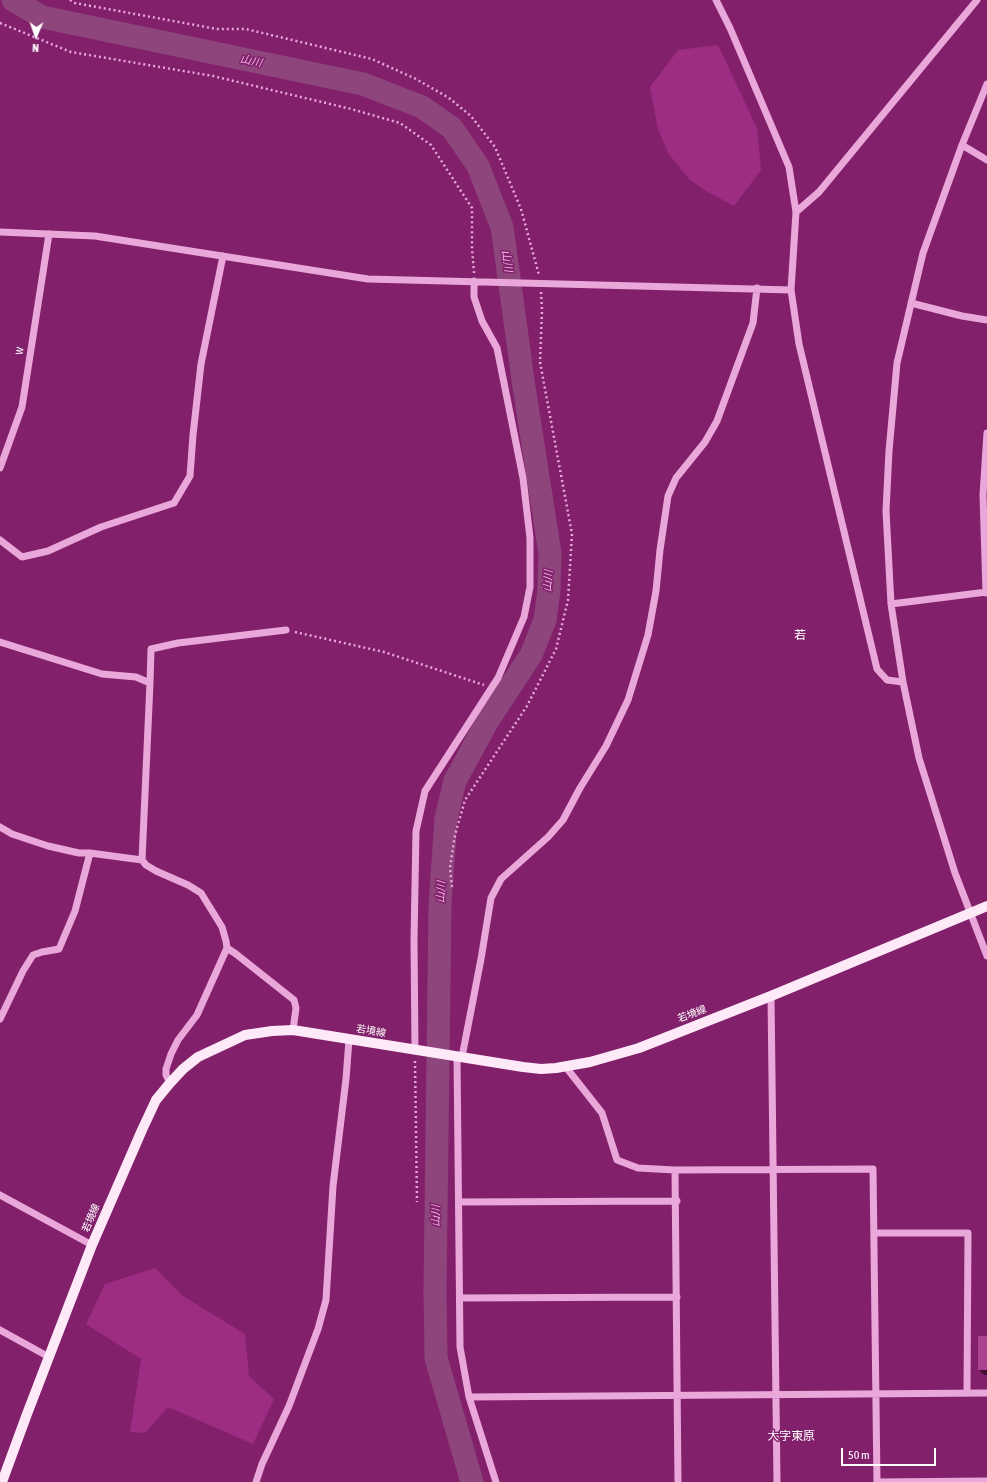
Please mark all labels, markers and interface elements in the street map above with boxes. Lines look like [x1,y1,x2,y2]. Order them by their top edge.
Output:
north arrow [16,16,56,56]
text: N [32,42,39,54]
water label: 山川 [239,52,263,70]
water label: 山川 [499,249,515,273]
street label: W [14,346,26,356]
water label: 山川 [541,570,555,592]
district label: 若 [794,628,806,642]
water label: 山川 [434,881,448,903]
street label: 若境線 [676,1003,708,1025]
street label: 若境線 [355,1023,387,1039]
street label: 若境線 [80,1202,102,1234]
water label: 山川 [429,1205,443,1227]
district label: 大字東原 [767,1429,815,1443]
scale bar [843,1440,938,1466]
text: 50 m [848,1448,870,1462]

